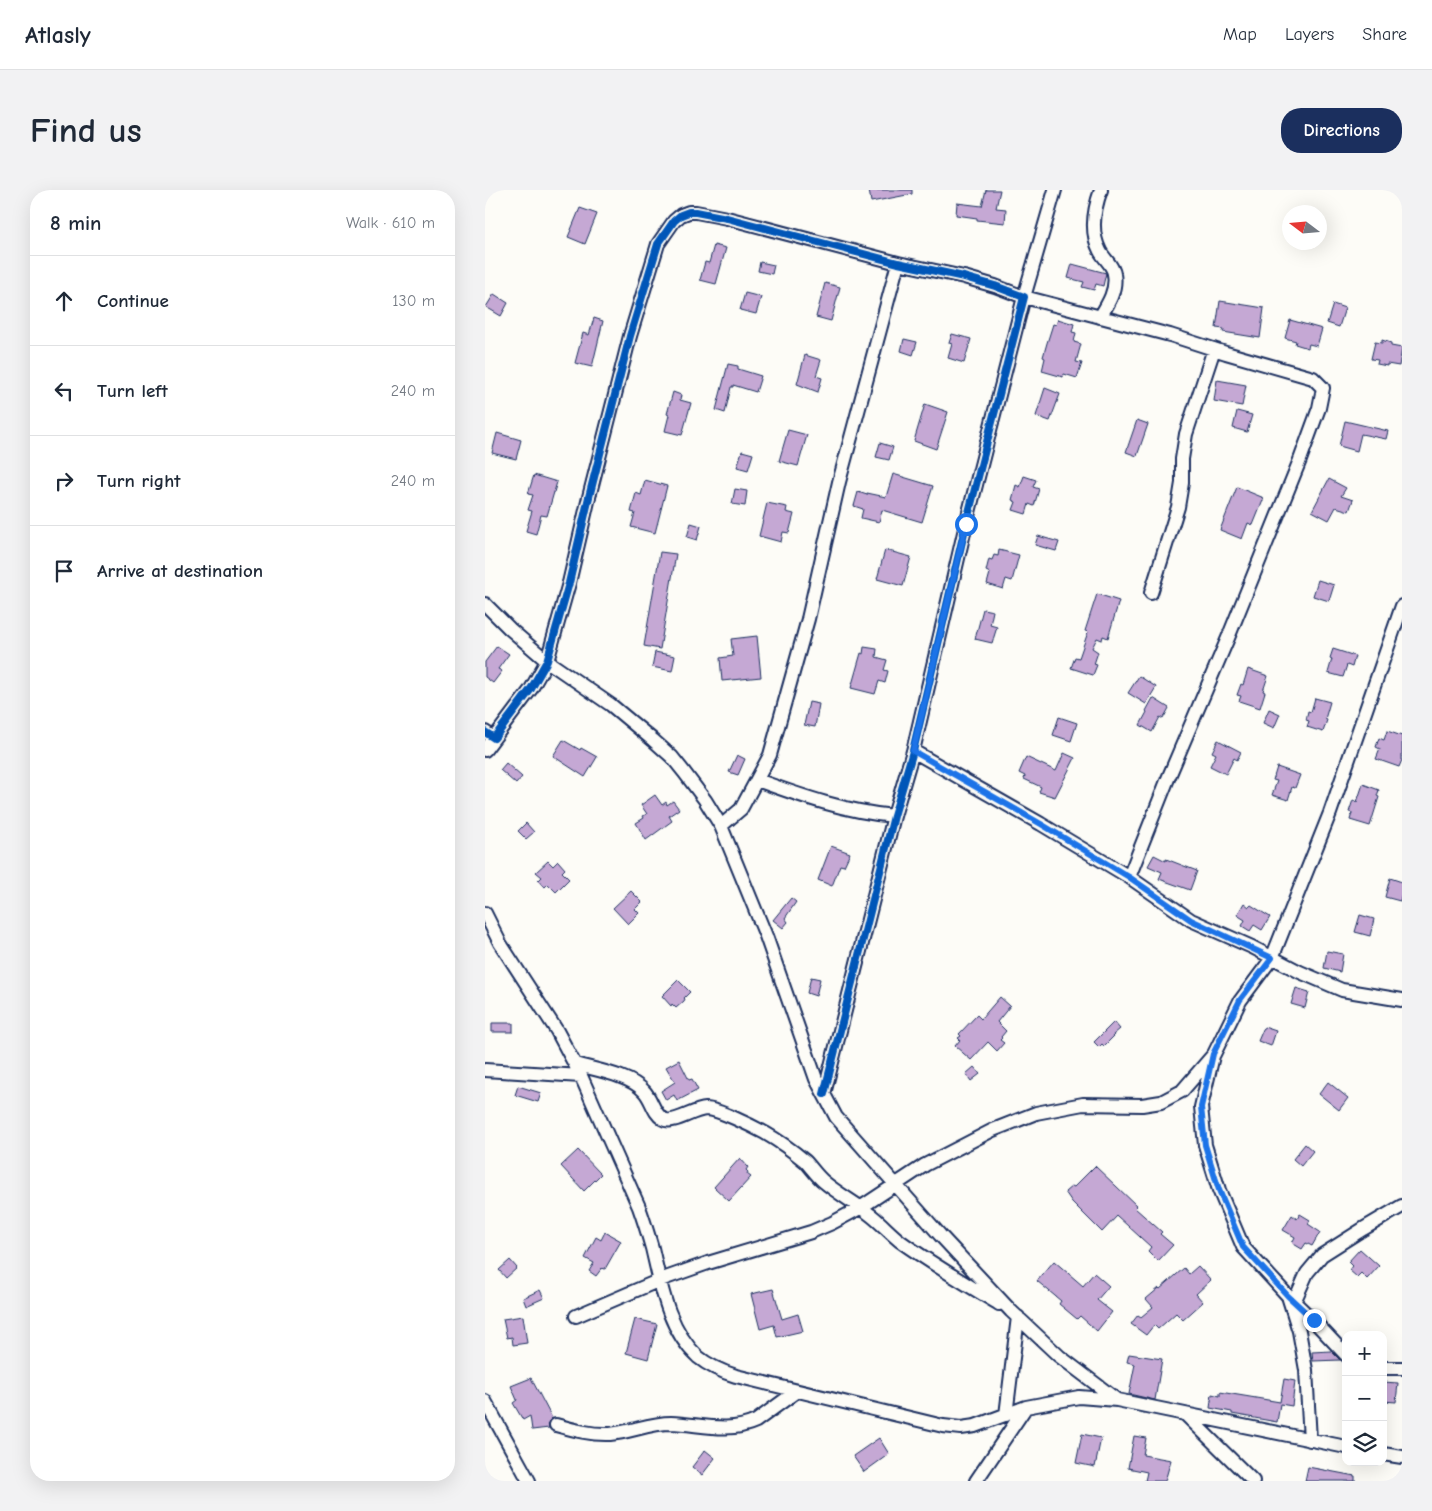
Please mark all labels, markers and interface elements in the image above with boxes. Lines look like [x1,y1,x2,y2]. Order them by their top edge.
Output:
text: Atlasly [25,21,91,49]
text: Map [1223,24,1257,45]
text: Layers [1285,24,1334,45]
text: Share [1362,24,1407,45]
button: Directions [1281,108,1402,153]
text: Find us [30,110,142,151]
north arrow [1282,205,1327,250]
text: 8 min [50,211,101,235]
text: Walk · 610 m [346,214,435,232]
icon: ahead [50,287,78,315]
text: Continue [97,290,169,312]
text: 130 m [392,292,435,310]
icon: left [50,377,78,405]
text: Turn left [97,380,168,402]
text: 240 m [391,382,435,400]
icon: right [50,467,78,495]
text: Turn right [97,470,181,492]
text: 240 m [391,472,435,490]
route start [955,513,978,536]
icon: arrive [50,557,78,585]
text: Arrive at destination [97,560,263,582]
route end [1303,1309,1326,1332]
map controls [1342,1331,1387,1466]
button: + [1342,1331,1387,1376]
button: − [1342,1376,1387,1421]
button: layers [1342,1421,1387,1466]

